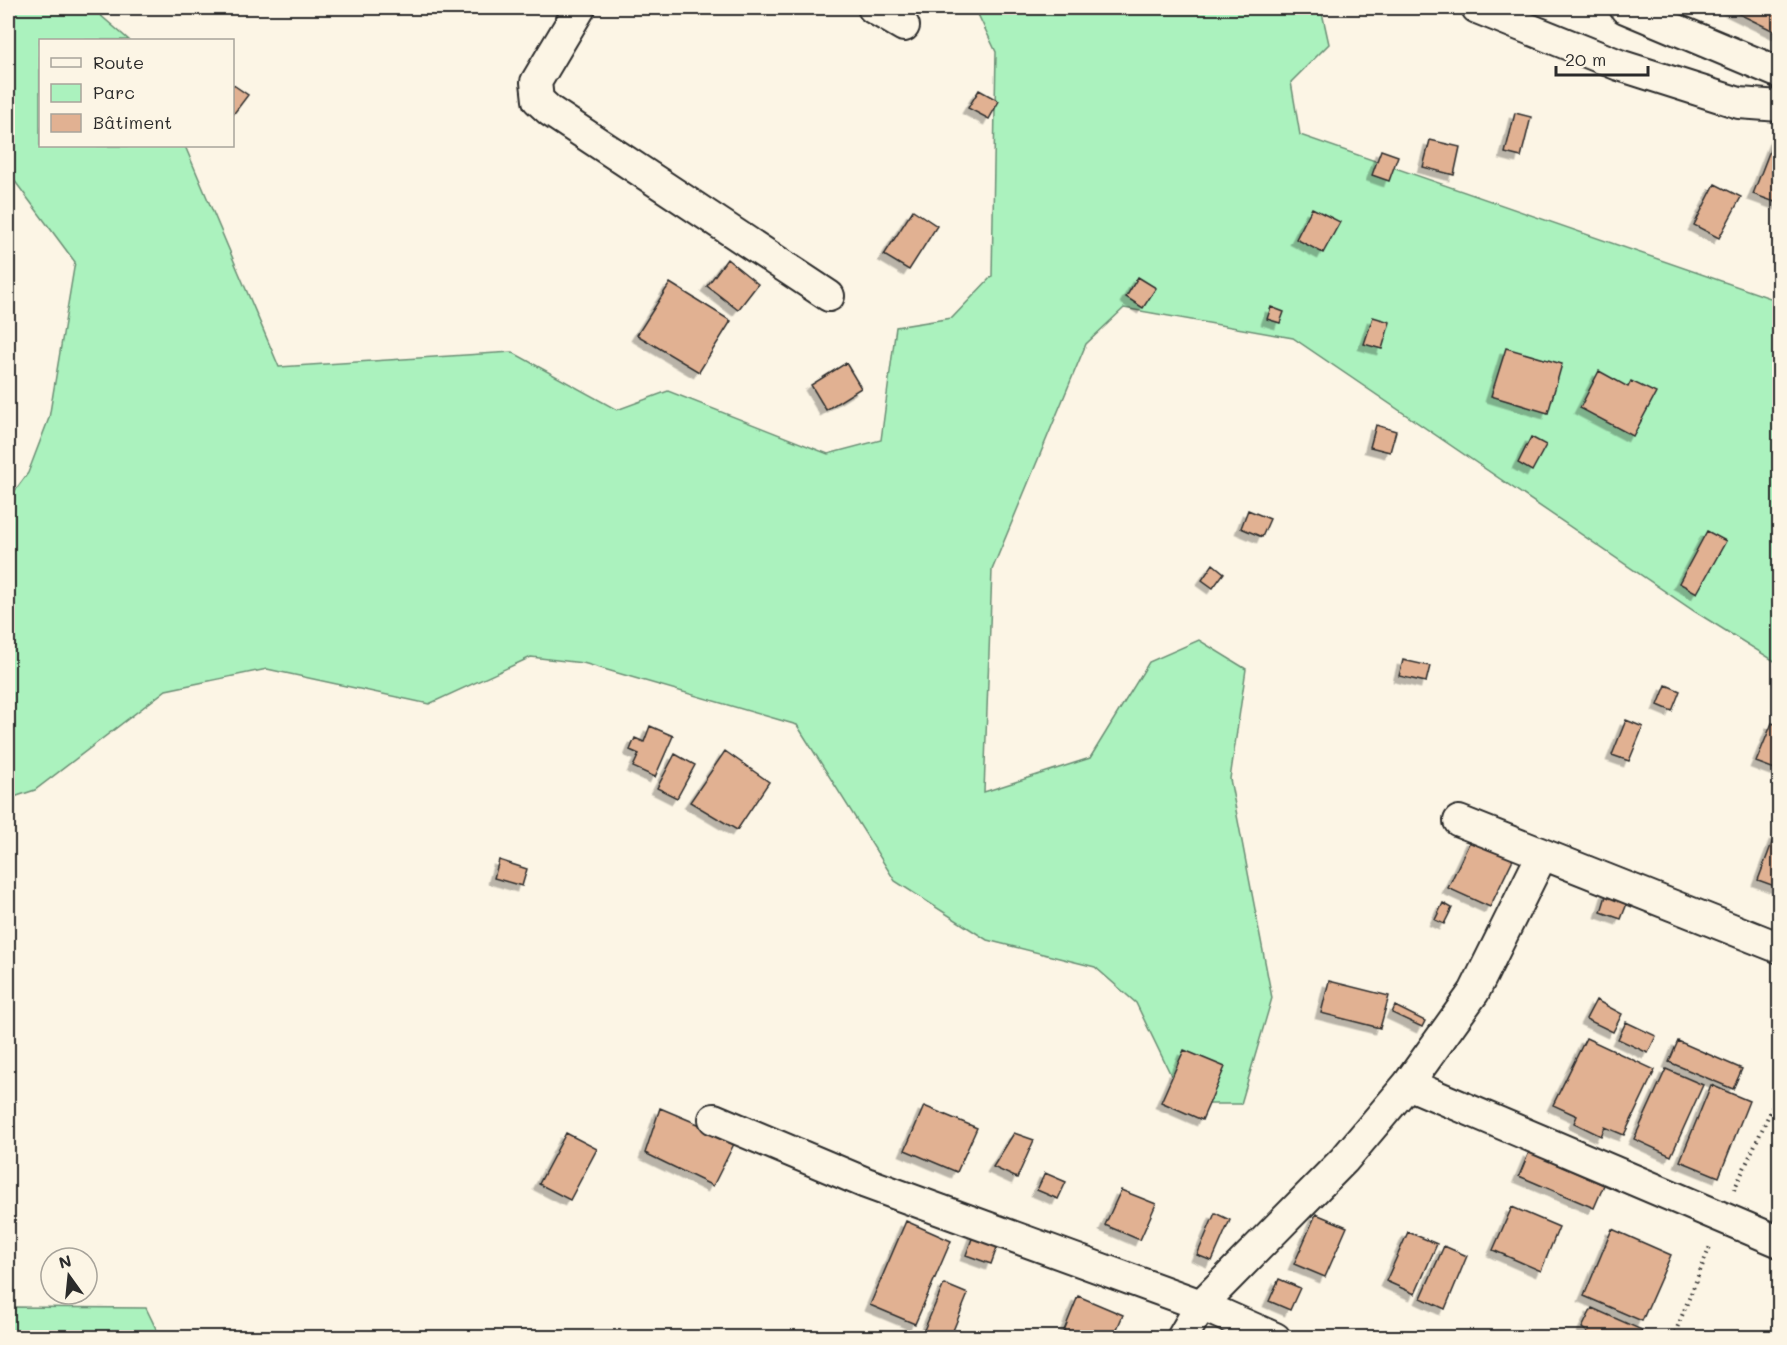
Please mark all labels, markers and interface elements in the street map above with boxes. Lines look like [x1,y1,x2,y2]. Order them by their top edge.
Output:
legend [39,39,234,147]
scale bar [1556,39,1648,77]
text: 20 m [1565,47,1606,71]
text: Route [93,50,144,74]
text: Parc [93,80,135,104]
text: Bâtiment [93,110,172,134]
north arrow [39,1246,99,1306]
text: N [56,1249,74,1273]

